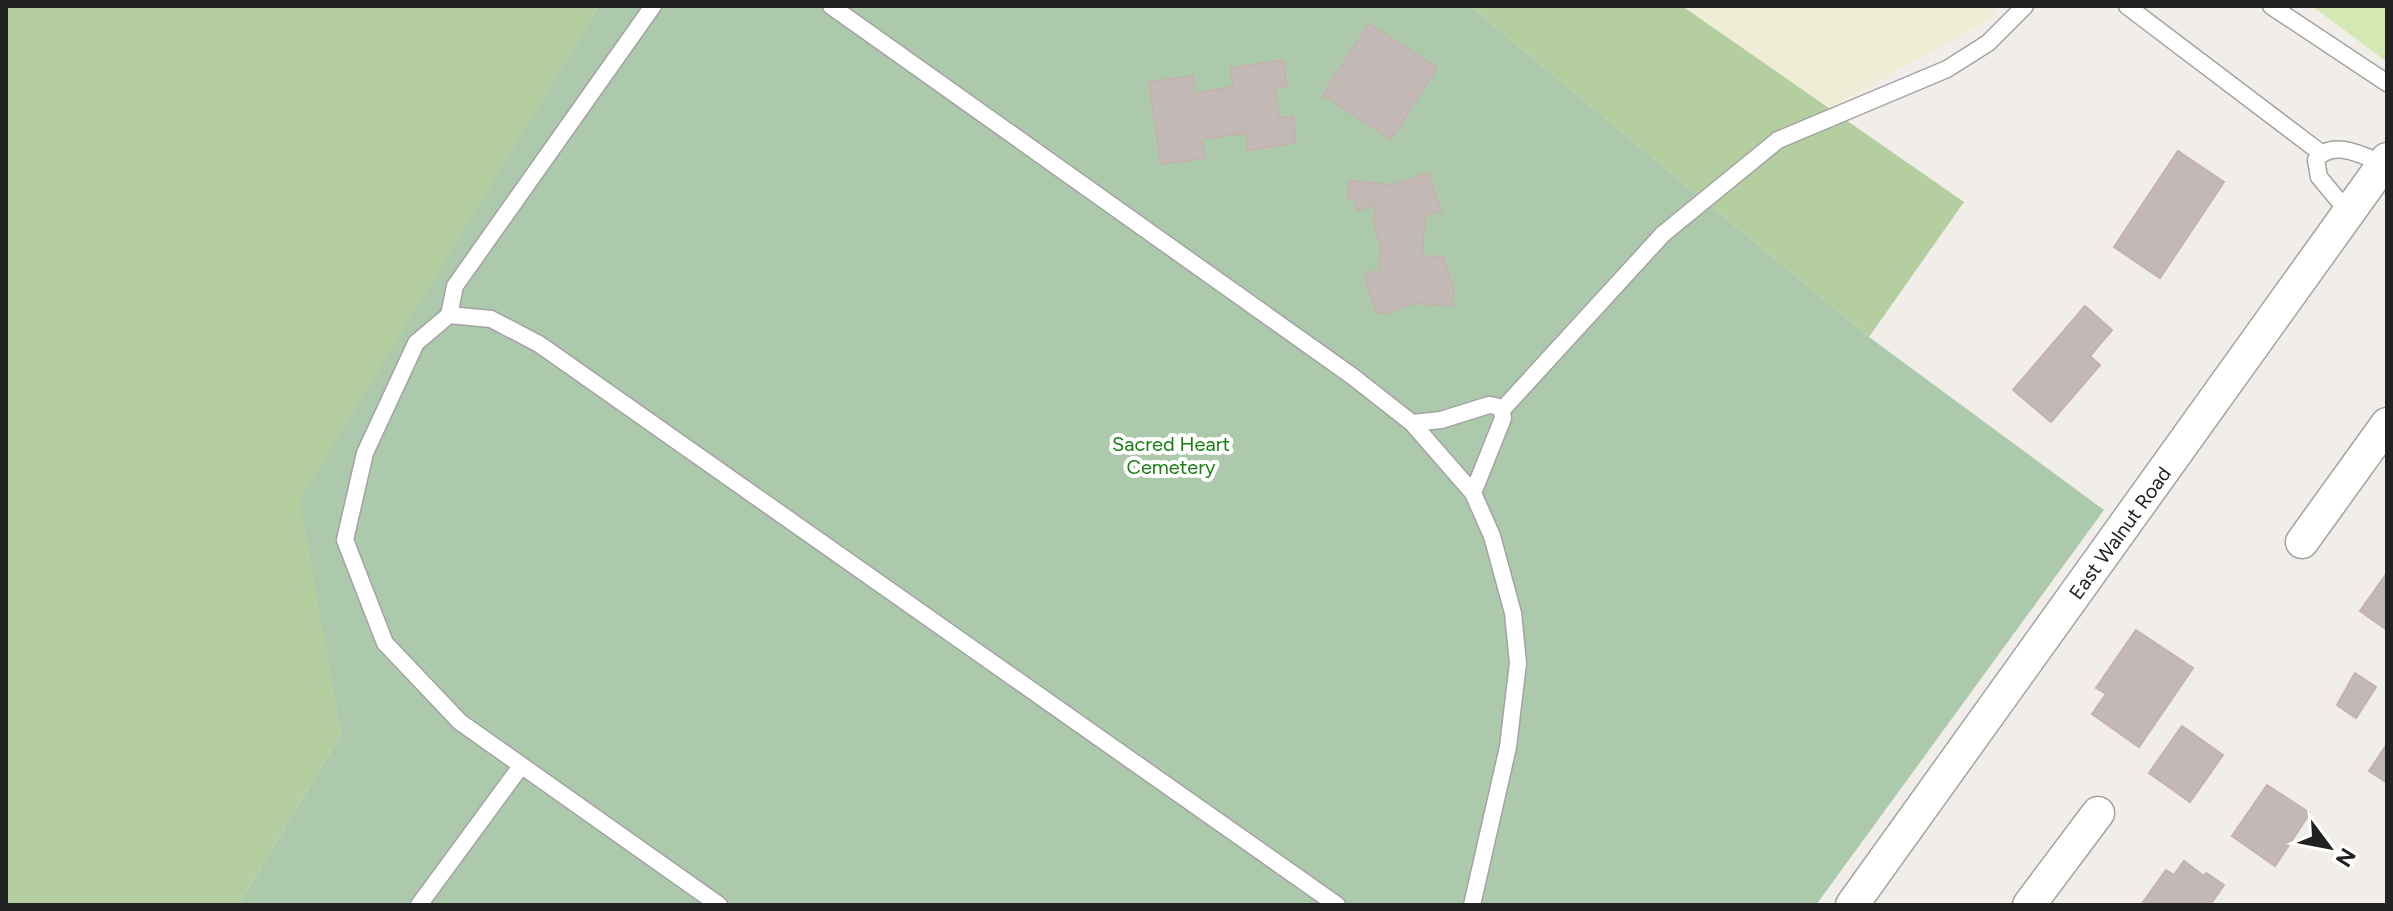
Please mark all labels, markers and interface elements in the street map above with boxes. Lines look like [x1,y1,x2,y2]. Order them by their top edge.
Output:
park label: Sacred Heart Cemetery [1112,432,1230,479]
street label: East Walnut Road [2064,462,2176,604]
north arrow [2289,807,2369,887]
text: N [2330,843,2361,872]

